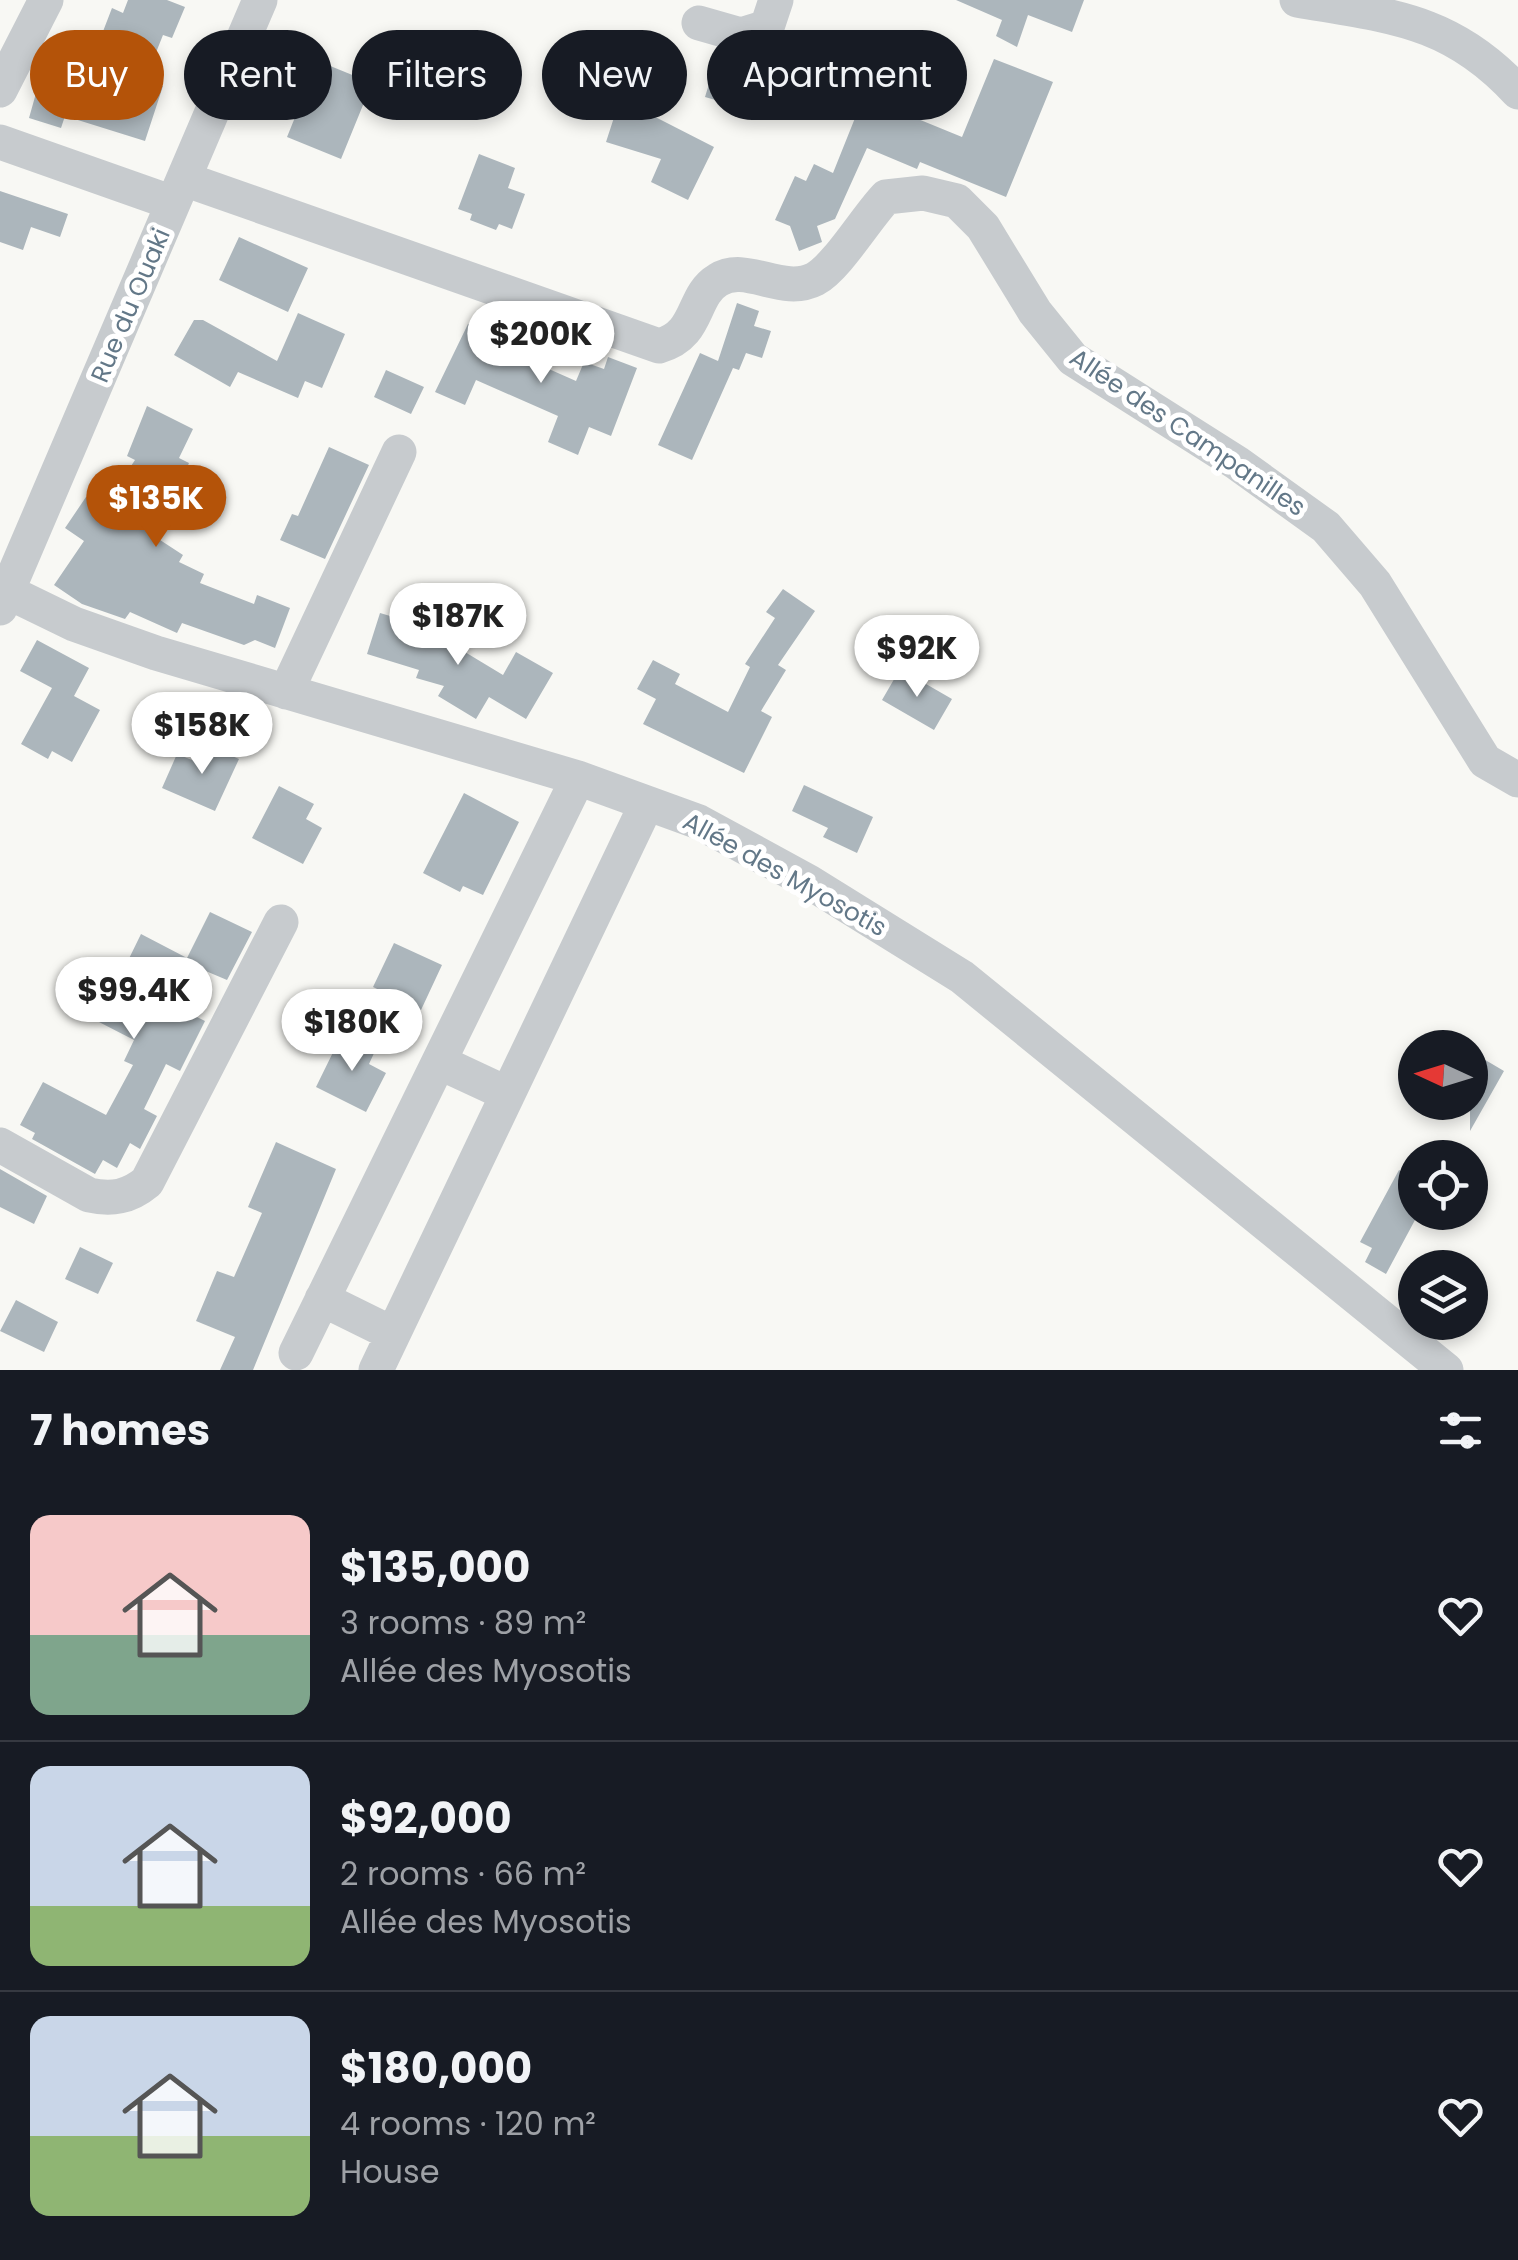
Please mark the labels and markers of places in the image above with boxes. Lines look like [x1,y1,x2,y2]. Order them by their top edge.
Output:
pin: $200K [471,301,611,386]
pin: $135K [86,465,226,550]
pin: $187K [388,583,528,668]
pin: $92K [858,615,976,700]
pin: $158K [132,692,272,777]
pin: $99.4K [53,957,215,1042]
pin: $180K [282,989,422,1074]

